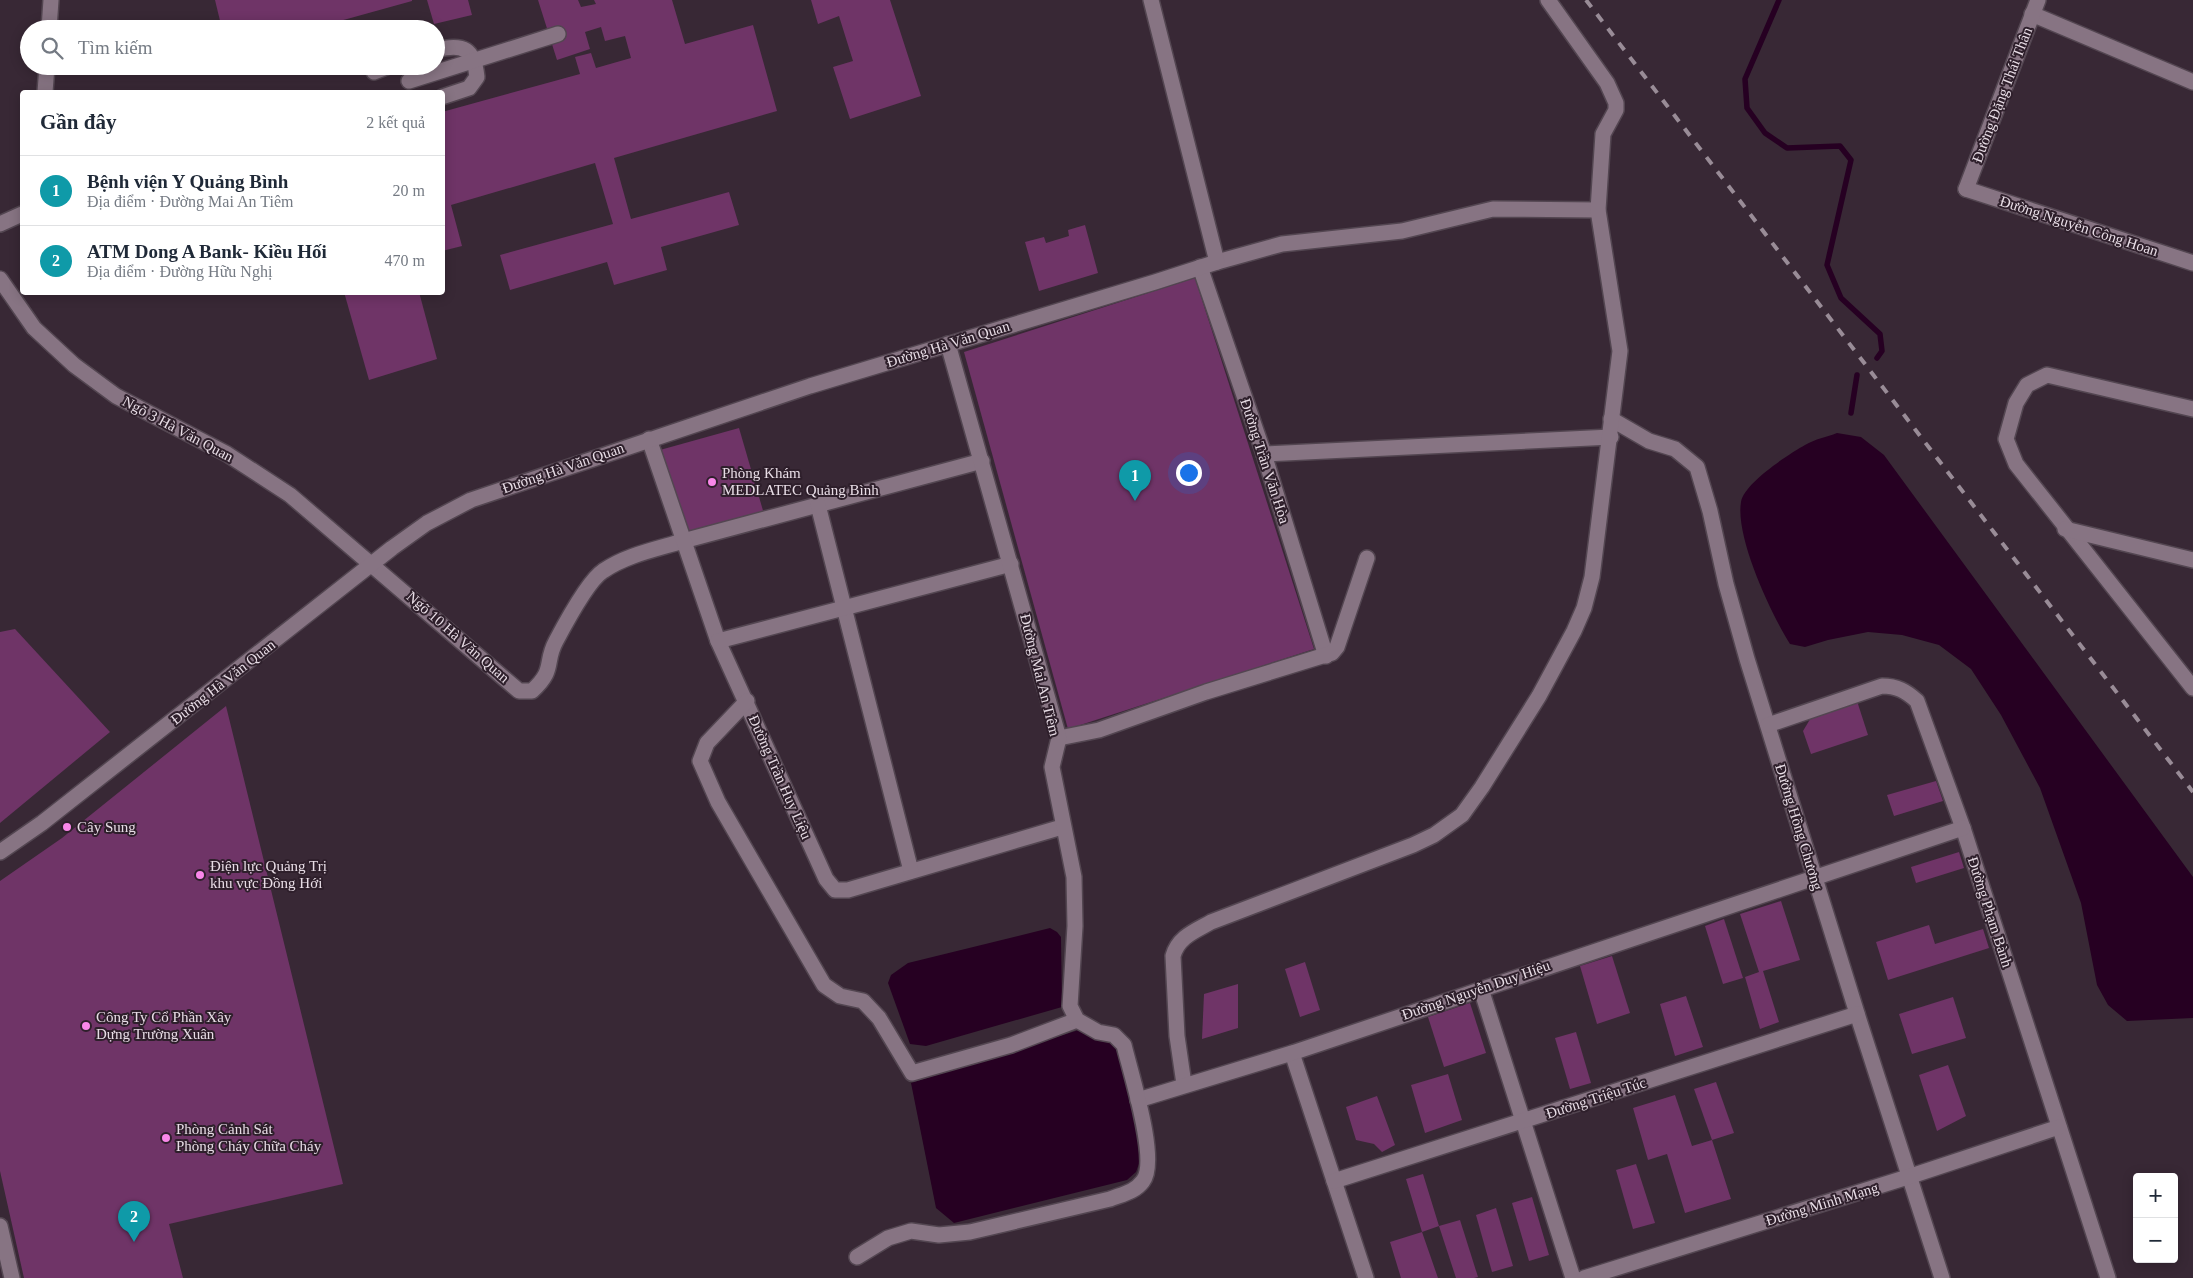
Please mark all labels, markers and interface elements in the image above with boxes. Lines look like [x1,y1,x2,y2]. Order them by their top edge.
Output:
search box [20,20,445,75]
street label: Đường Đặng Thái Thân [1969,25,2035,165]
icon: search [38,34,66,62]
text: Tìm kiếm [78,37,152,58]
text: Gần đây [40,110,116,134]
text: 2 kết quả [366,114,425,131]
text: Bệnh viện Y Quảng Bình [87,171,288,192]
text: 1 [52,182,60,199]
text: 20 m [393,182,425,199]
text: Địa điểm · Đường Mai An Tiêm [87,193,293,210]
street label: Đường Nguyễn Công Hoan [1998,193,2161,259]
text: ATM Dong A Bank- Kiều Hối [87,241,327,262]
text: 2 [52,252,60,269]
text: 470 m [385,252,425,269]
text: Địa điểm · Đường Hữu Nghị [87,263,272,280]
street label: Đường Hà Văn Quan [885,318,1012,370]
street label: Ngõ 3 Hà Văn Quan [120,393,237,465]
street label: Đường Trần Văn Hòa [1237,397,1293,526]
street label: Đường Hà Văn Quan [500,439,627,496]
pin: 1 [1119,460,1151,501]
your location [1176,460,1202,486]
place label: Phòng Khám MEDLATEC Quảng Bình [722,465,879,498]
marker: Phòng Khám MEDLATEC Quảng Bình [706,476,718,488]
street label: Ngõ 10 Hà Văn Quan [403,588,513,686]
street label: Đường Mai An Tiêm [1017,612,1063,738]
street label: Đường Hà Văn Quan [168,636,279,728]
street label: Đường Trần Huy Liệu [745,713,815,842]
street label: Đường Hồng Chương [1772,762,1826,893]
place label: Cây Sung [77,819,136,835]
marker: Cây Sung [61,821,73,833]
street label: Đường Phạm Bành [1965,855,2016,970]
place label: Điện lực Quảng Trị khu vực Đồng Hới [210,858,327,891]
marker: Điện lực Quảng Trị khu vực Đồng Hới [194,869,206,881]
street label: Đường Nguyễn Duy Hiệu [1400,957,1553,1023]
place label: Công Ty Cổ Phần Xây Dựng Trường Xuân [96,1009,232,1042]
marker: Công Ty Cổ Phần Xây Dựng Trường Xuân [80,1020,92,1032]
street label: Đường Triệu Túc [1544,1074,1648,1122]
place label: Phòng Cảnh Sát Phòng Cháy Chữa Cháy [176,1121,322,1154]
marker: Phòng Cảnh Sát Phòng Cháy Chữa Cháy [160,1132,172,1144]
map controls [2133,1173,2178,1263]
button: + [2133,1173,2178,1218]
street label: Đường Minh Mạng [1764,1179,1881,1229]
pin: 2 [118,1201,150,1242]
button: − [2133,1218,2178,1263]

